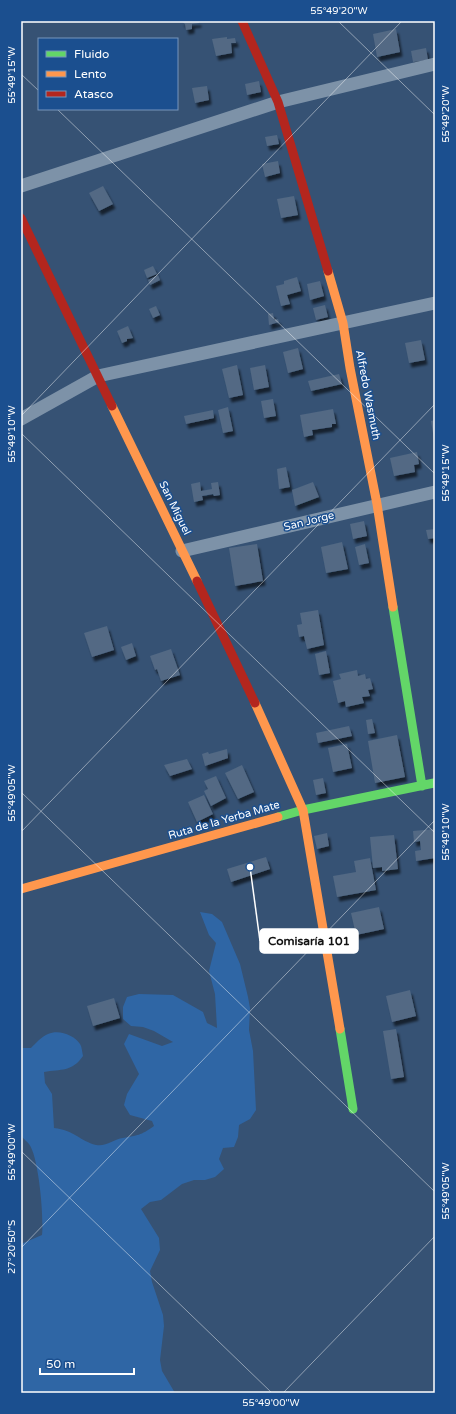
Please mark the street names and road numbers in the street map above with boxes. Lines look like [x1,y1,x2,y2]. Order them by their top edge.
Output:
street label: Alfredo Wasmuth [353,349,383,441]
street label: San Miguel [156,479,194,537]
street label: San Jorge [282,508,336,534]
street label: Ruta de la Yerba Mate [167,798,281,842]

